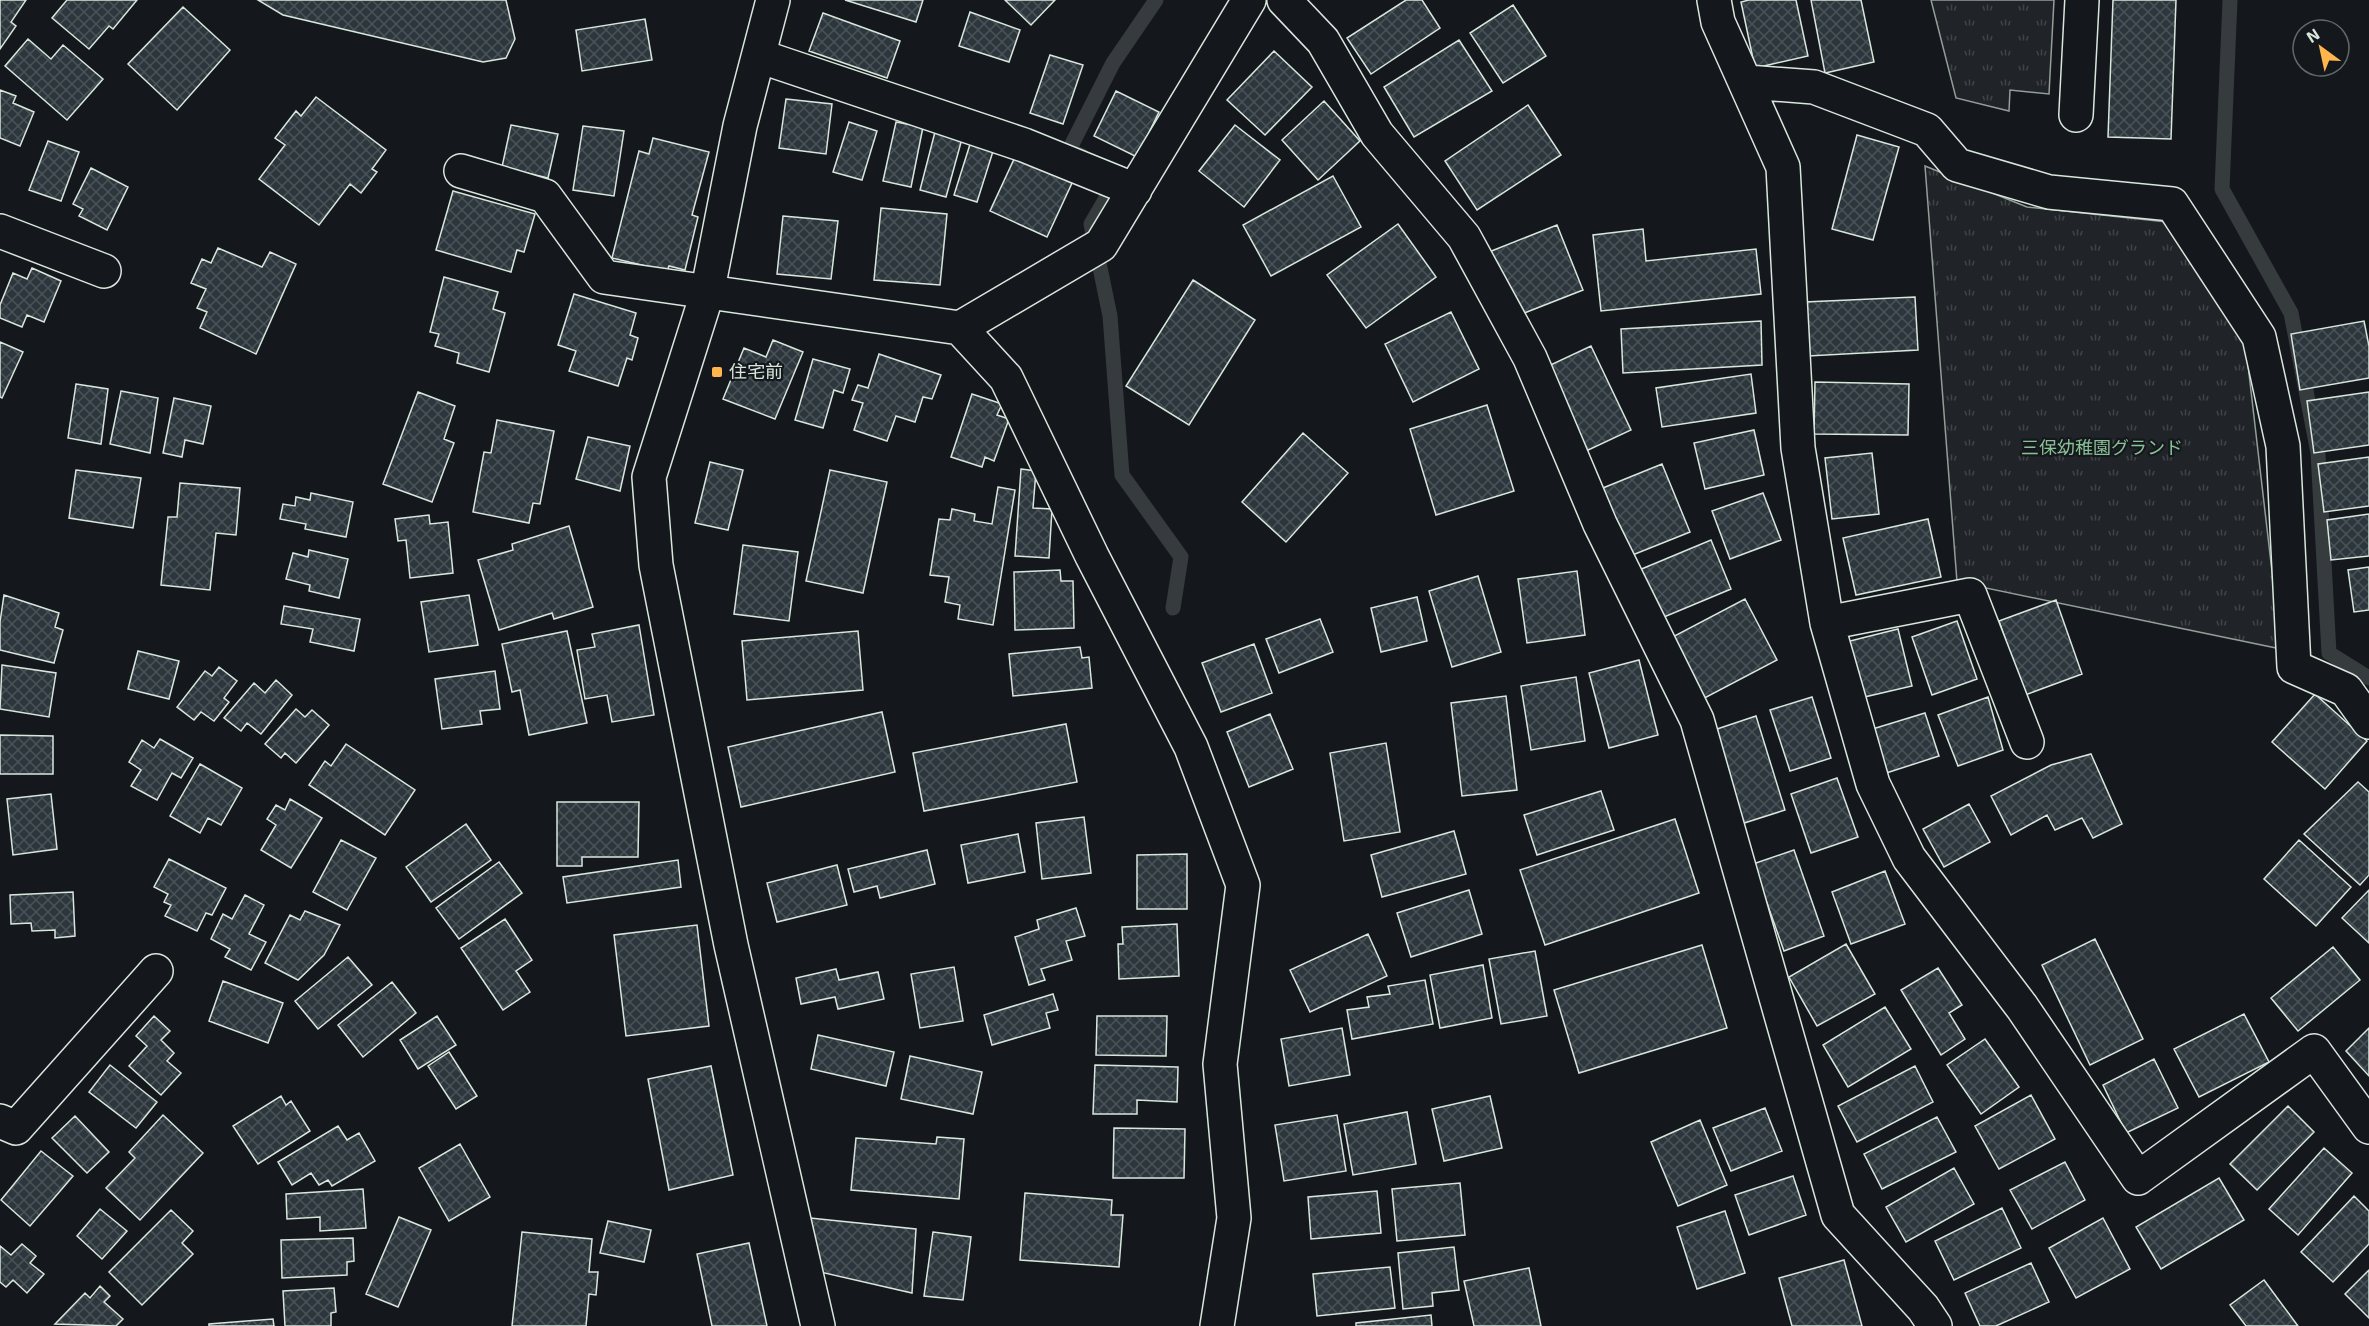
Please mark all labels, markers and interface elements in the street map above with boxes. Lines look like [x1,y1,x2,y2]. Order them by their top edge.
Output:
north arrow [2291,18,2351,78]
text: N [2303,24,2323,46]
place label: 住宅前 [729,360,783,382]
marker: 住宅前 [710,365,724,379]
park label: 三保幼稚園グランド [2021,436,2183,458]

